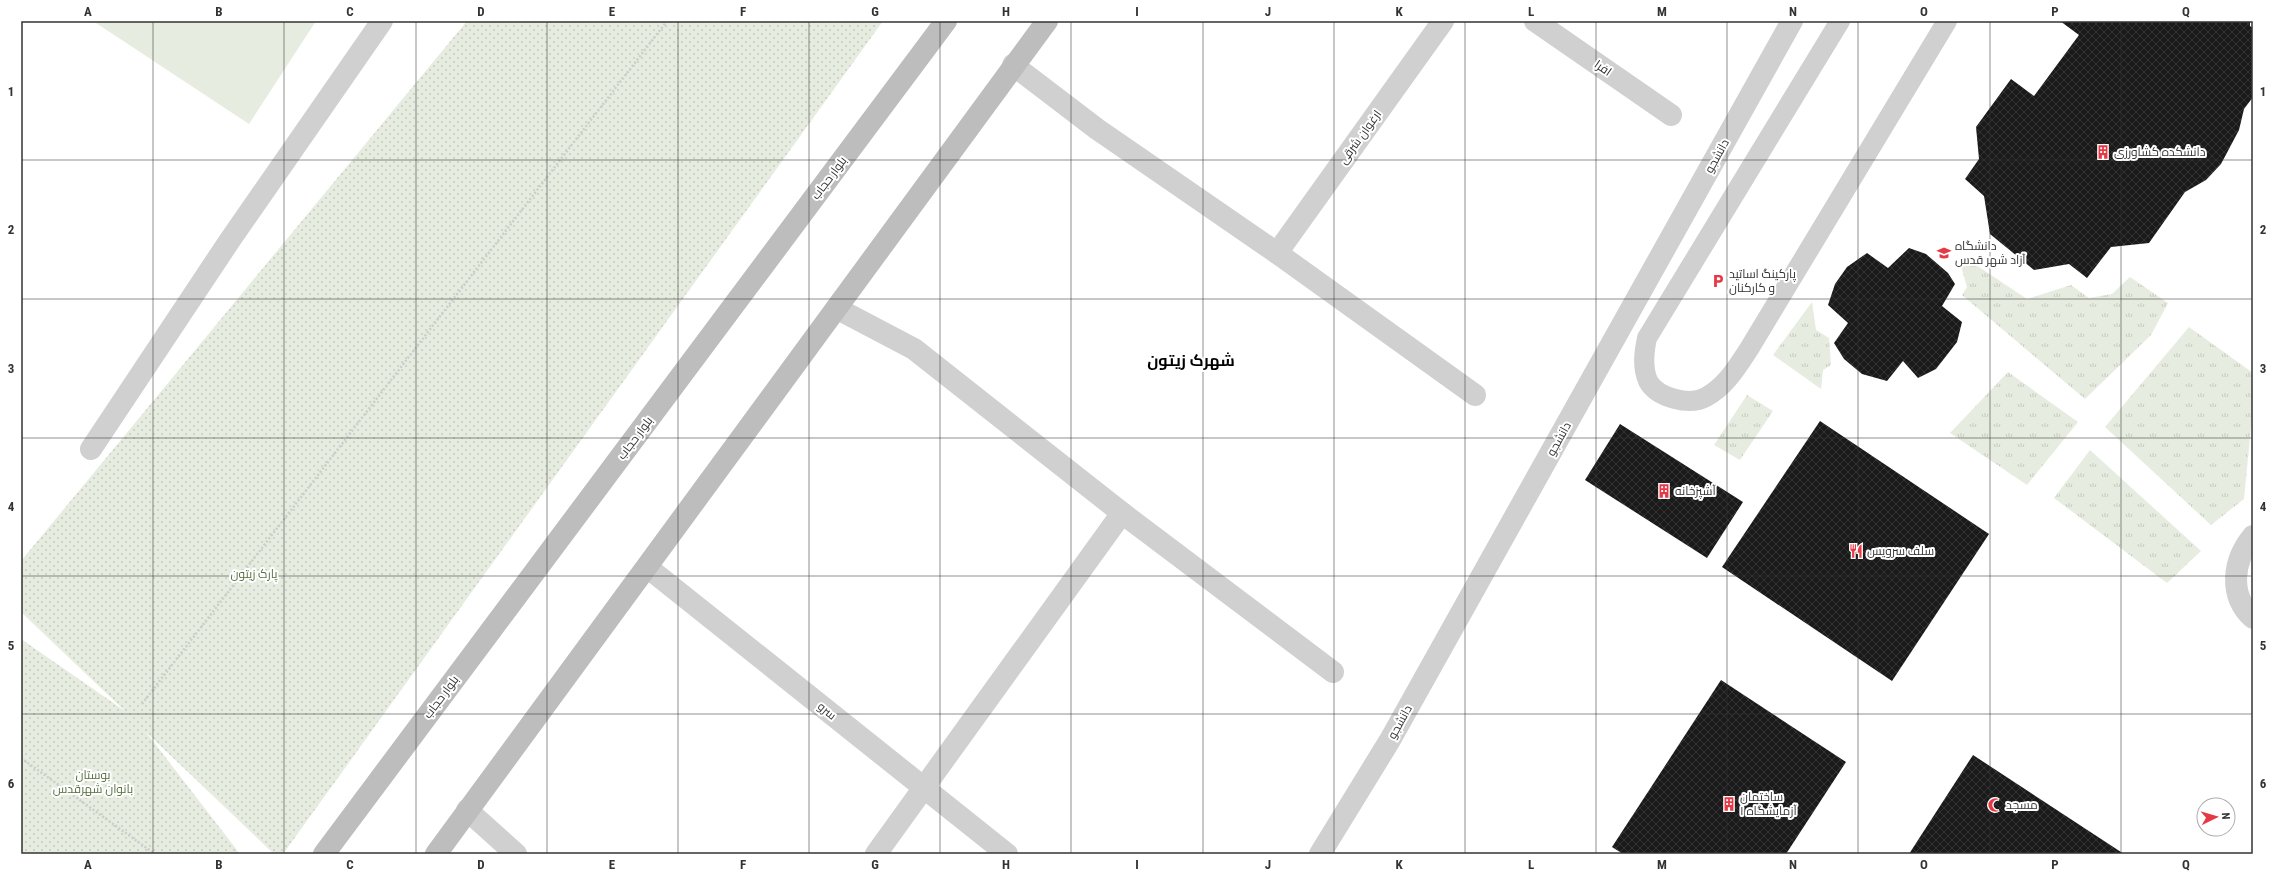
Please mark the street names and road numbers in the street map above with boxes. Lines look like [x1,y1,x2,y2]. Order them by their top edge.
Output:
street label: افرا [1592,57,1614,79]
street label: ارغوان شرقی [1336,107,1384,167]
street label: دانشجو [1702,136,1732,175]
street label: بلوار حجاب [808,154,850,202]
street label: بلوار حجاب [614,414,656,462]
street label: دانشجو [1544,419,1574,458]
street label: بلوار حجاب [420,673,462,721]
street label: سرو [815,699,839,723]
street label: دانشجو [1385,702,1415,741]

